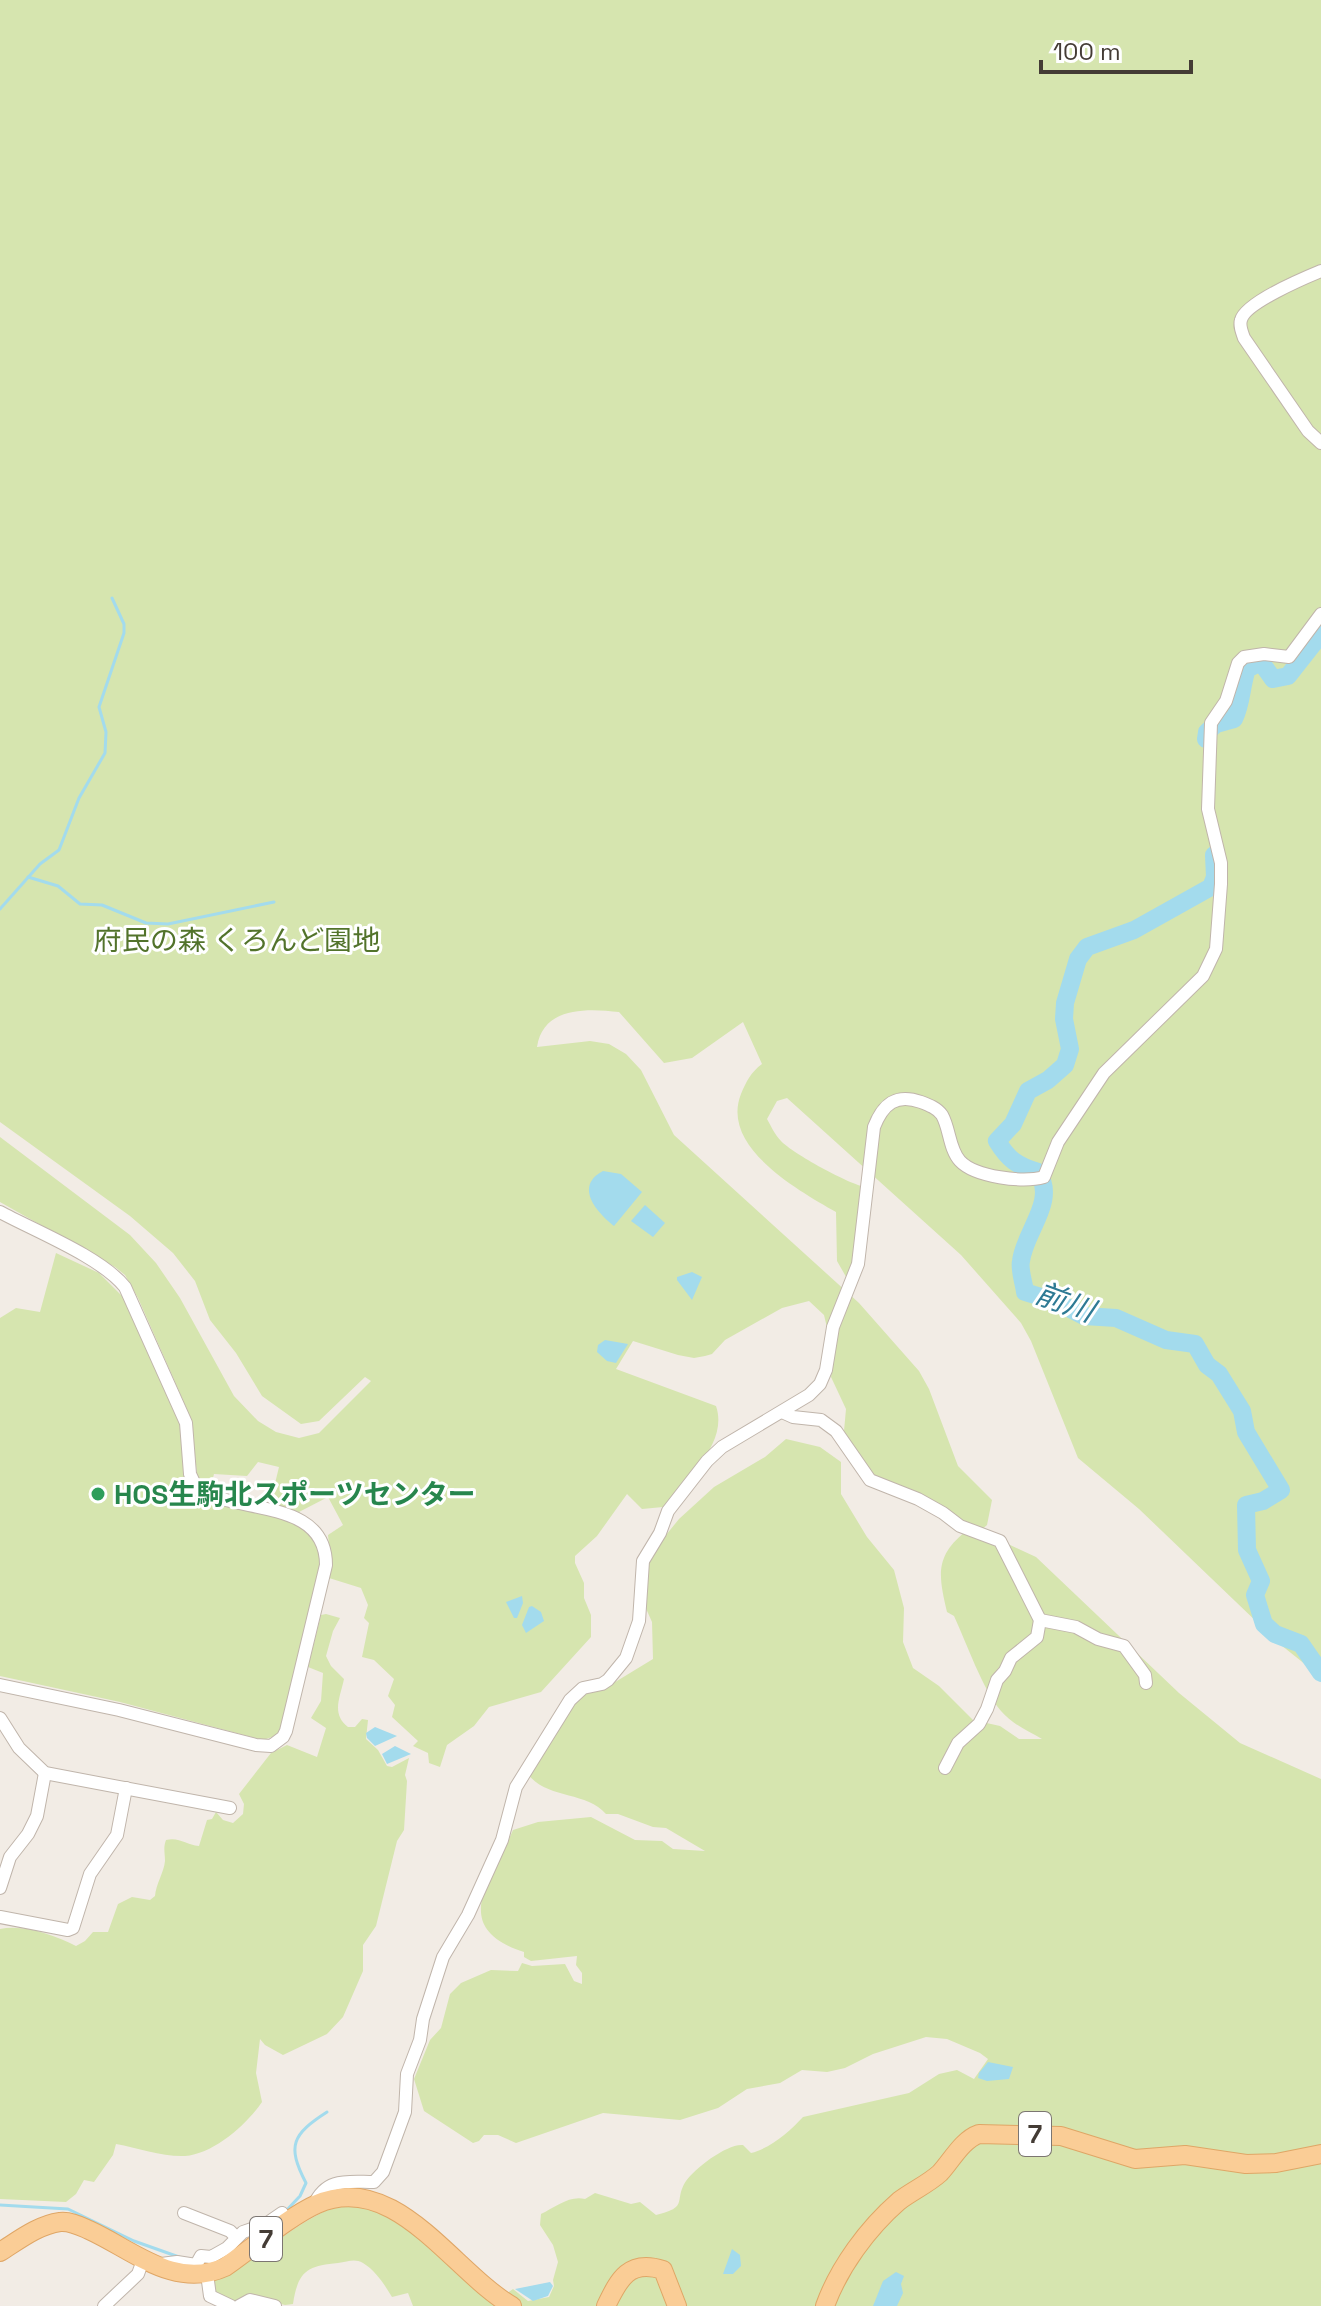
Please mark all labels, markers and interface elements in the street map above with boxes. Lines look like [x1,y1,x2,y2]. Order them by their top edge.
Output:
scale bar [1041,24,1191,74]
text: 100 m [1053,36,1121,67]
park label: 府民の森 くろんど園地 [94,922,380,958]
water label: 前川 [1030,1273,1103,1332]
place label: HOS生駒北スポーツセンター [114,1476,476,1512]
marker: HOS生駒北スポーツセンター [89,1485,107,1503]
road number: 7 [1019,2112,1051,2156]
road number: 7 [250,2217,282,2261]

